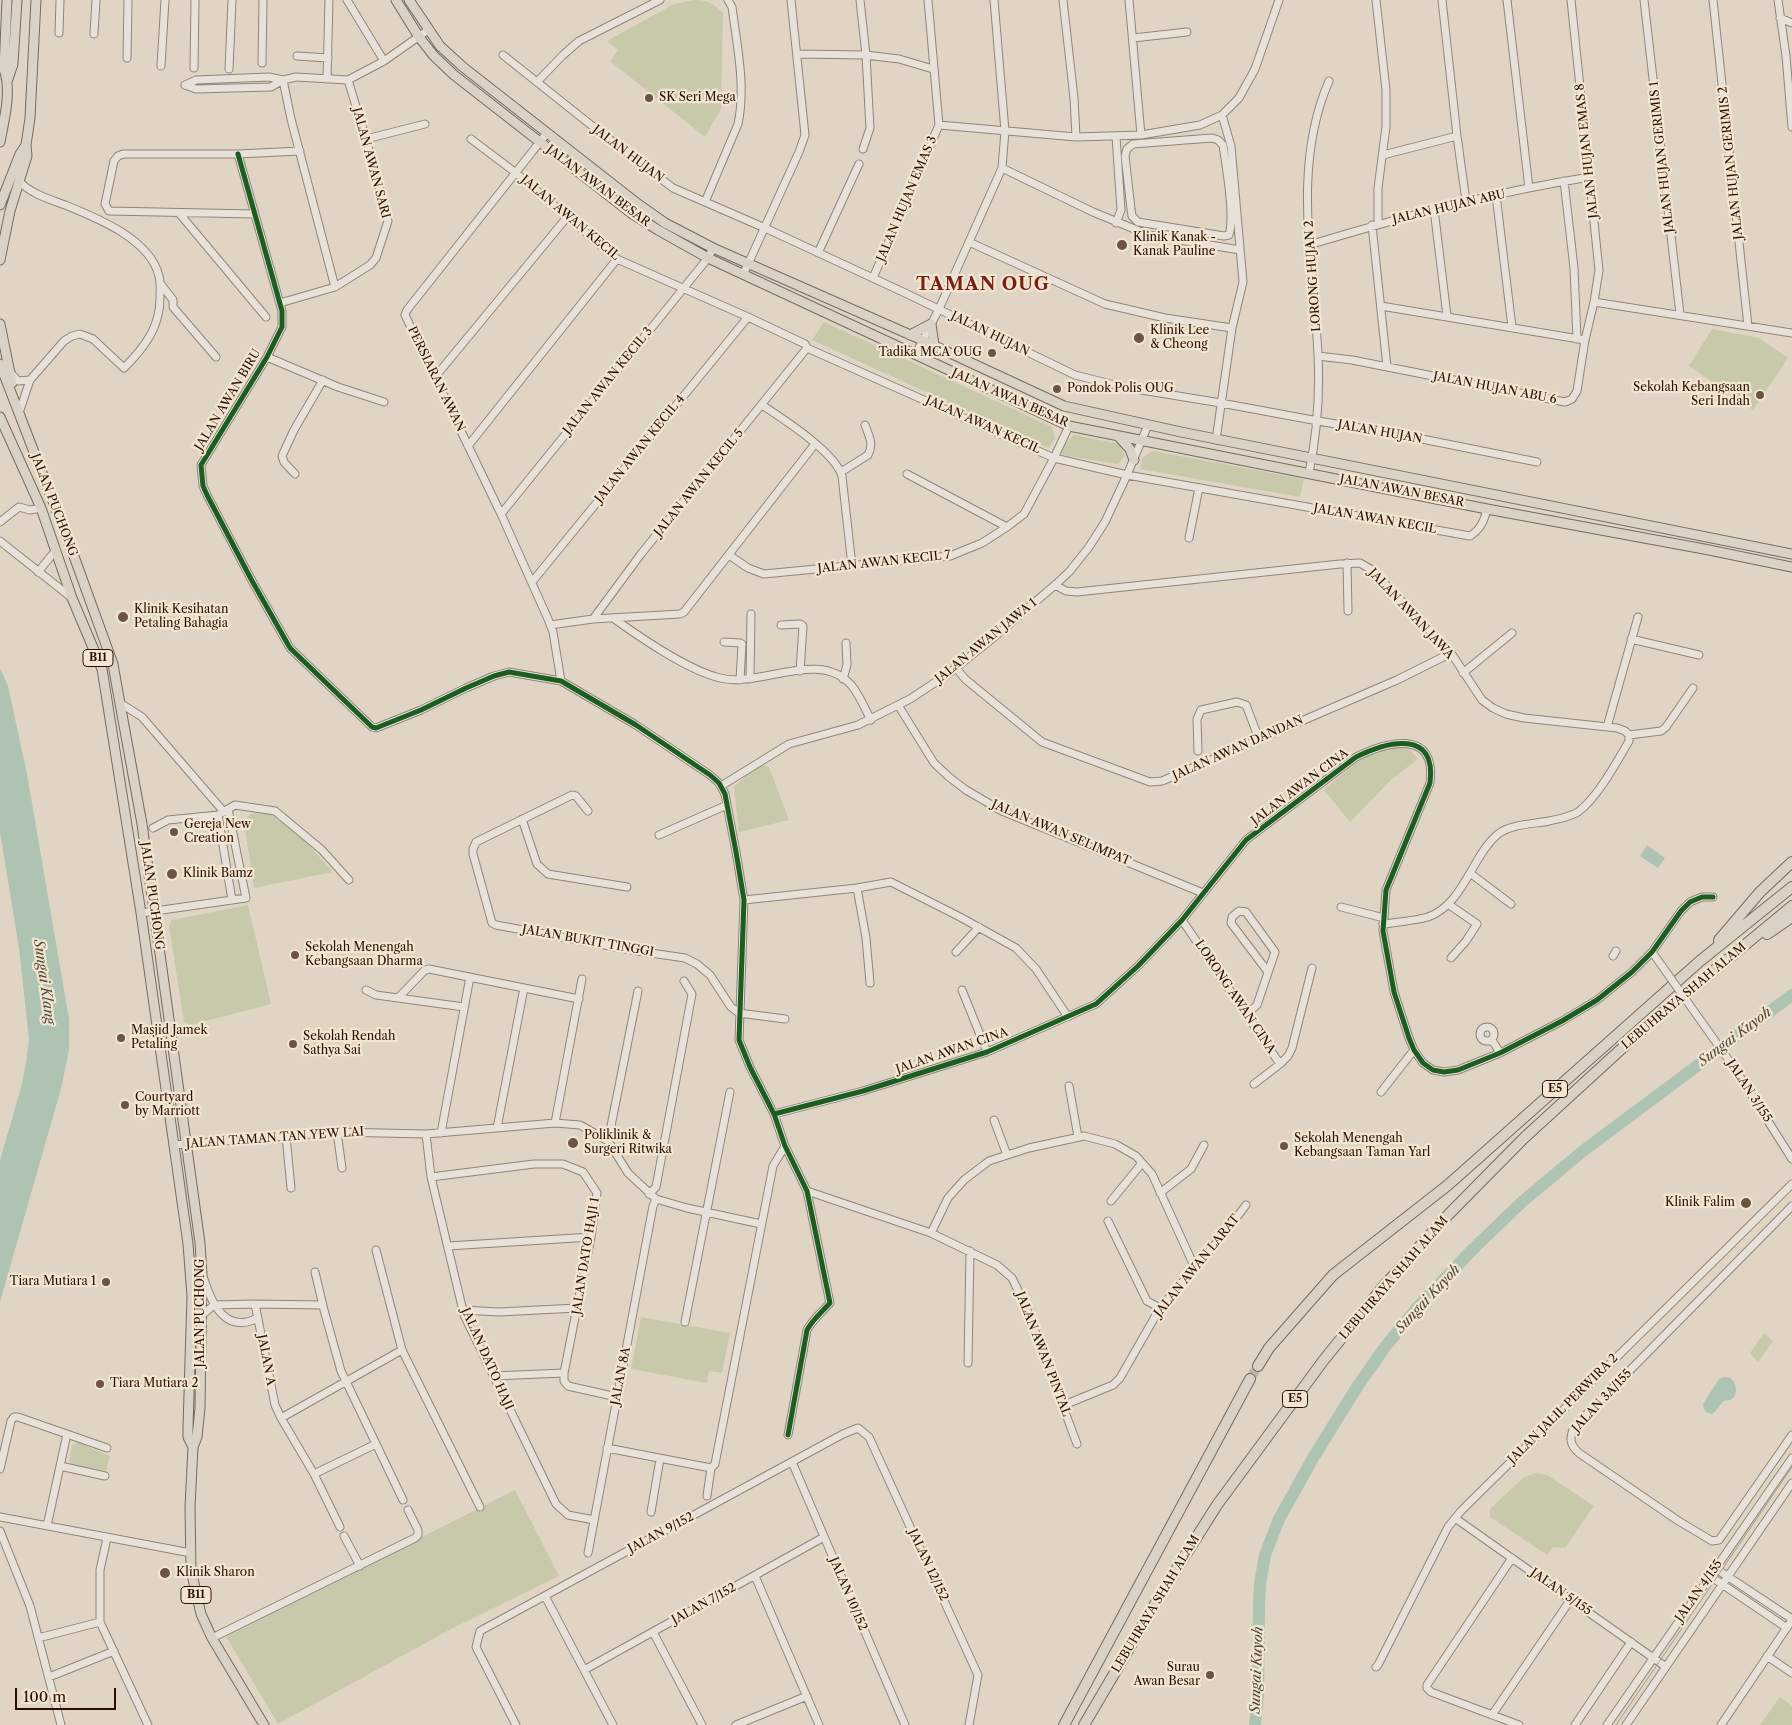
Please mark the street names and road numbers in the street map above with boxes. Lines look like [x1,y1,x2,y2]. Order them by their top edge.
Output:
street label: JALAN HUJAN GERIMIS 1 [1647,81,1677,233]
street label: JALAN HUJAN EMAS 8 [1573,83,1601,219]
street label: JALAN HUJAN GERIMIS 2 [1716,86,1746,240]
street label: JALAN AWAN SARI [349,106,393,220]
street label: JALAN HUJAN [589,122,667,186]
street label: JALAN HUJAN EMAS 3 [874,134,940,264]
street label: JALAN AWAN BESAR [543,142,653,230]
street label: JALAN AWAN KECIL [518,172,622,264]
street label: JALAN HUJAN ABU [1391,187,1507,227]
street label: LORONG HUJAN 2 [1302,220,1324,332]
street label: JALAN HUJAN [948,309,1032,359]
street label: PERSIARAN AWAN [404,324,468,434]
street label: JALAN AWAN KECIL 3 [560,324,656,438]
street label: JALAN AWAN BIRU [192,347,264,453]
street label: JALAN AWAN BESAR [949,366,1071,430]
street label: JALAN HUJAN ABU 6 [1432,369,1558,407]
street label: JALAN AWAN KECIL 4 [592,392,688,506]
street label: JALAN AWAN KECIL [923,393,1043,457]
street label: JALAN HUJAN [1337,417,1423,447]
street label: JALAN AWAN KECIL 5 [651,426,747,540]
street label: JALAN PUCHONG [28,452,80,558]
street label: JALAN AWAN BESAR [1339,472,1465,510]
street label: JALAN AWAN KECIL [1312,501,1438,537]
street label: JALAN AWAN KECIL 7 [817,548,951,576]
street label: JALAN AWAN JAWA [1365,566,1457,662]
street label: JALAN AWAN JAWA 1 [932,596,1040,686]
road number: B11 [83,650,113,666]
street label: JALAN AWAN DANDAN [1170,713,1306,783]
street label: JALAN AWAN CINA [1249,746,1351,828]
street label: JALAN AWAN SELIMPAT [989,797,1133,869]
street label: JALAN PUCHONG [137,841,167,951]
street label: JALAN BUKIT TINGGI [521,922,655,960]
street label: LORONG AWAN CINA [1192,938,1278,1056]
street label: LEBUHRAYA SHAH ALAM [1619,940,1749,1052]
street label: JALAN AWAN CINA [894,1025,1010,1077]
street label: JALAN 3/155 [1723,1057,1775,1125]
road number: E5 [1542,1080,1568,1098]
street label: JALAN TAMAN TAN YEW LAI [185,1125,365,1151]
street label: JALAN DATO HAJI 1 [570,1196,602,1316]
street label: JALAN AWAN LARAT [1151,1212,1243,1320]
street label: LEBUHRAYA SHAH ALAM [1337,1214,1451,1342]
street label: JALAN PUCHONG [194,1259,208,1367]
street label: JALAN AWAN PINTAL [1013,1290,1073,1418]
street label: JALAN DATO HAJI [458,1306,516,1412]
street label: JALAN A [254,1333,278,1387]
street label: JALAN 8A [608,1346,634,1406]
street label: JALAN JALIL PERWIRA 2 [1505,1351,1621,1467]
street label: JALAN 3A/155 [1569,1366,1635,1436]
road number: E5 [1282,1390,1308,1408]
street label: JALAN 9/152 [626,1510,696,1556]
street label: JALAN 12/152 [905,1527,951,1603]
street label: LEBUHRAYA SHAH ALAM [1109,1533,1203,1675]
street label: JALAN 10/152 [826,1555,870,1633]
street label: JALAN 4/155 [1672,1557,1726,1625]
street label: JALAN 5/155 [1527,1565,1595,1619]
street label: JALAN 7/152 [669,1580,739,1628]
road number: B11 [181,1586,211,1604]

